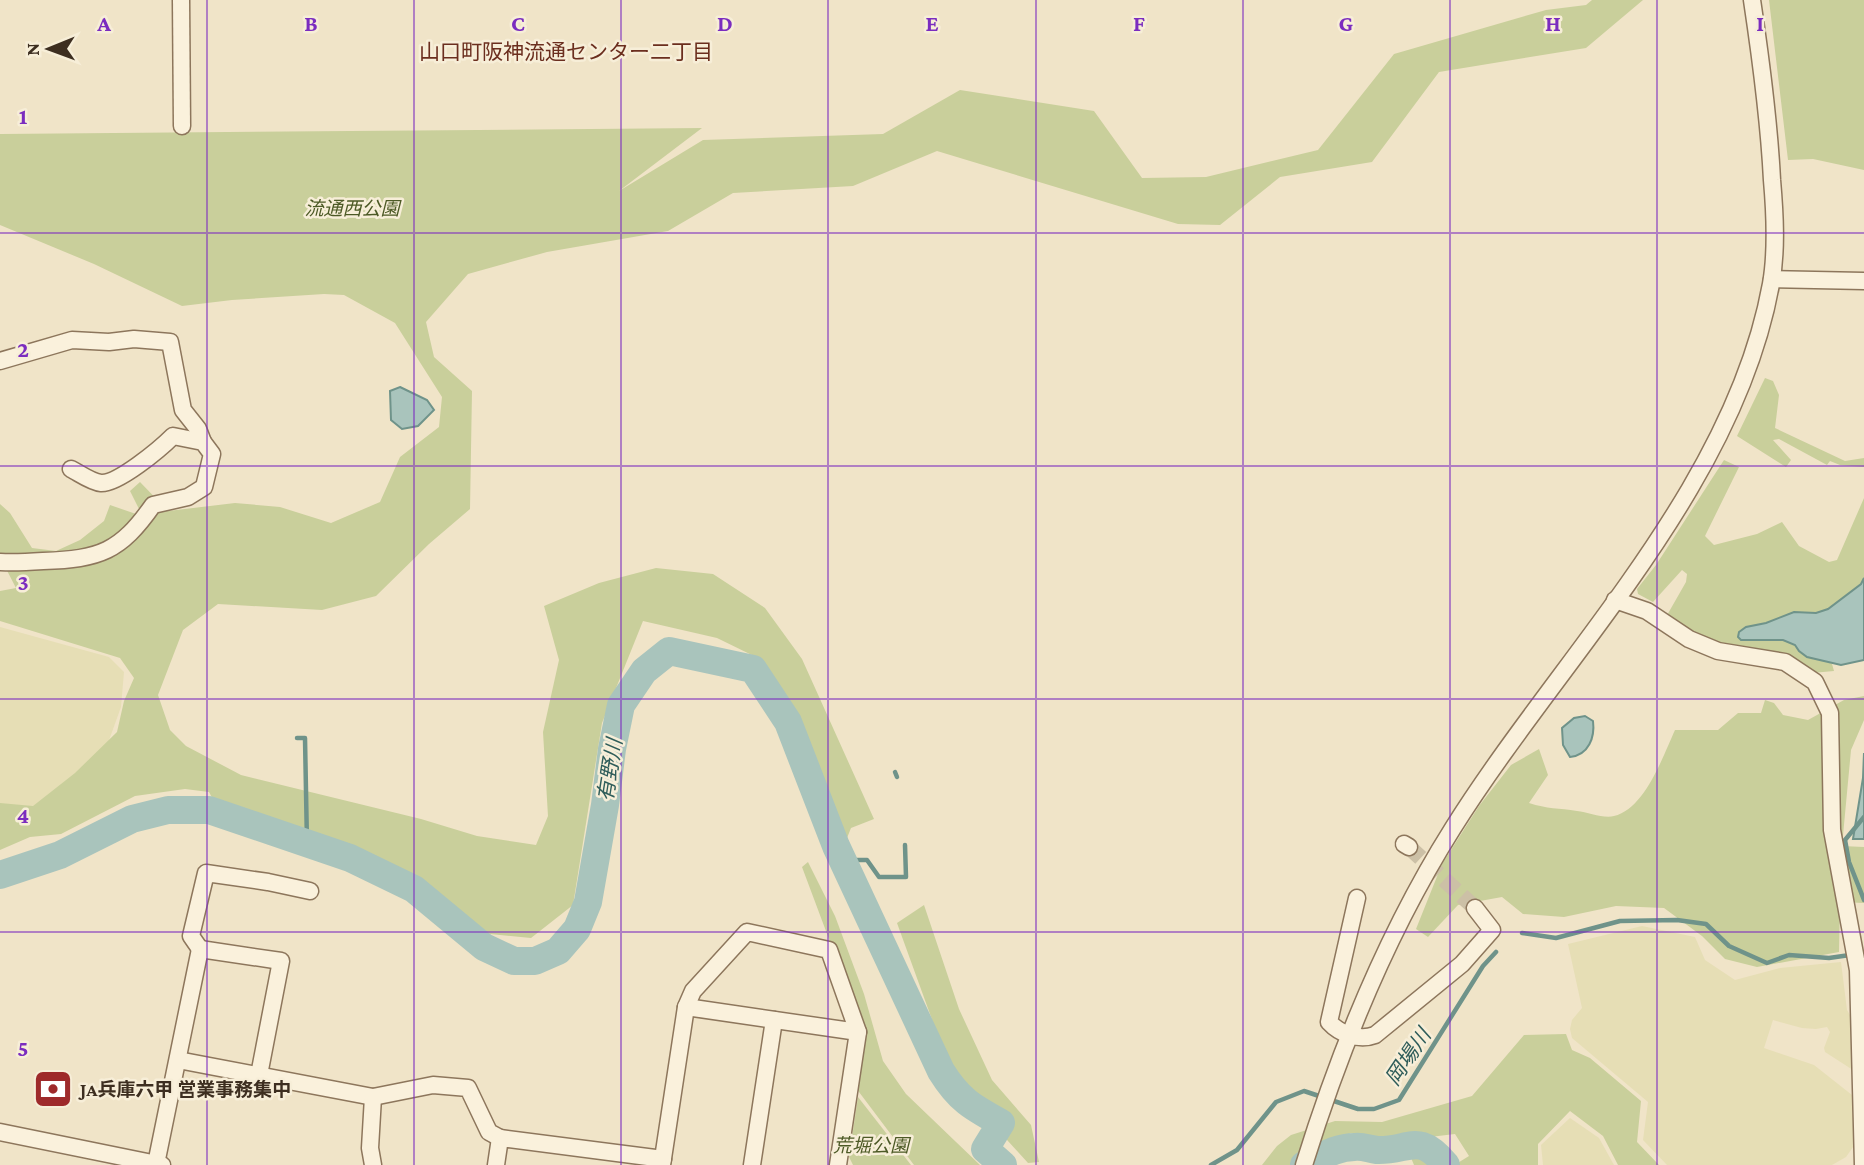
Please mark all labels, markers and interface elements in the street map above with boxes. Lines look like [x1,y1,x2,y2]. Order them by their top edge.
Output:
text: A [96,10,111,36]
text: B [304,10,318,36]
text: C [511,10,525,36]
text: D [717,10,733,36]
text: E [925,10,939,36]
text: F [1133,10,1145,36]
text: G [1339,10,1354,36]
text: H [1545,10,1561,36]
text: I [1756,10,1764,36]
north arrow [14,14,84,84]
district label: 山口町阪神流通センター二丁目 [419,40,713,64]
text: N [22,43,43,56]
text: 1 [19,103,28,129]
park label: 流通西公園 [304,198,402,219]
text: 2 [17,336,29,362]
text: 3 [17,569,29,595]
water label: 有野川 [593,735,627,803]
text: 4 [17,802,29,828]
water label: 岡場川 [1380,1023,1437,1090]
text: 5 [17,1035,29,1061]
bank icon: JA兵庫六甲 営業事務集中 [32,1068,74,1110]
place label: JA兵庫六甲 営業事務集中 [78,1079,291,1100]
park label: 荒堀公園 [833,1135,912,1156]

